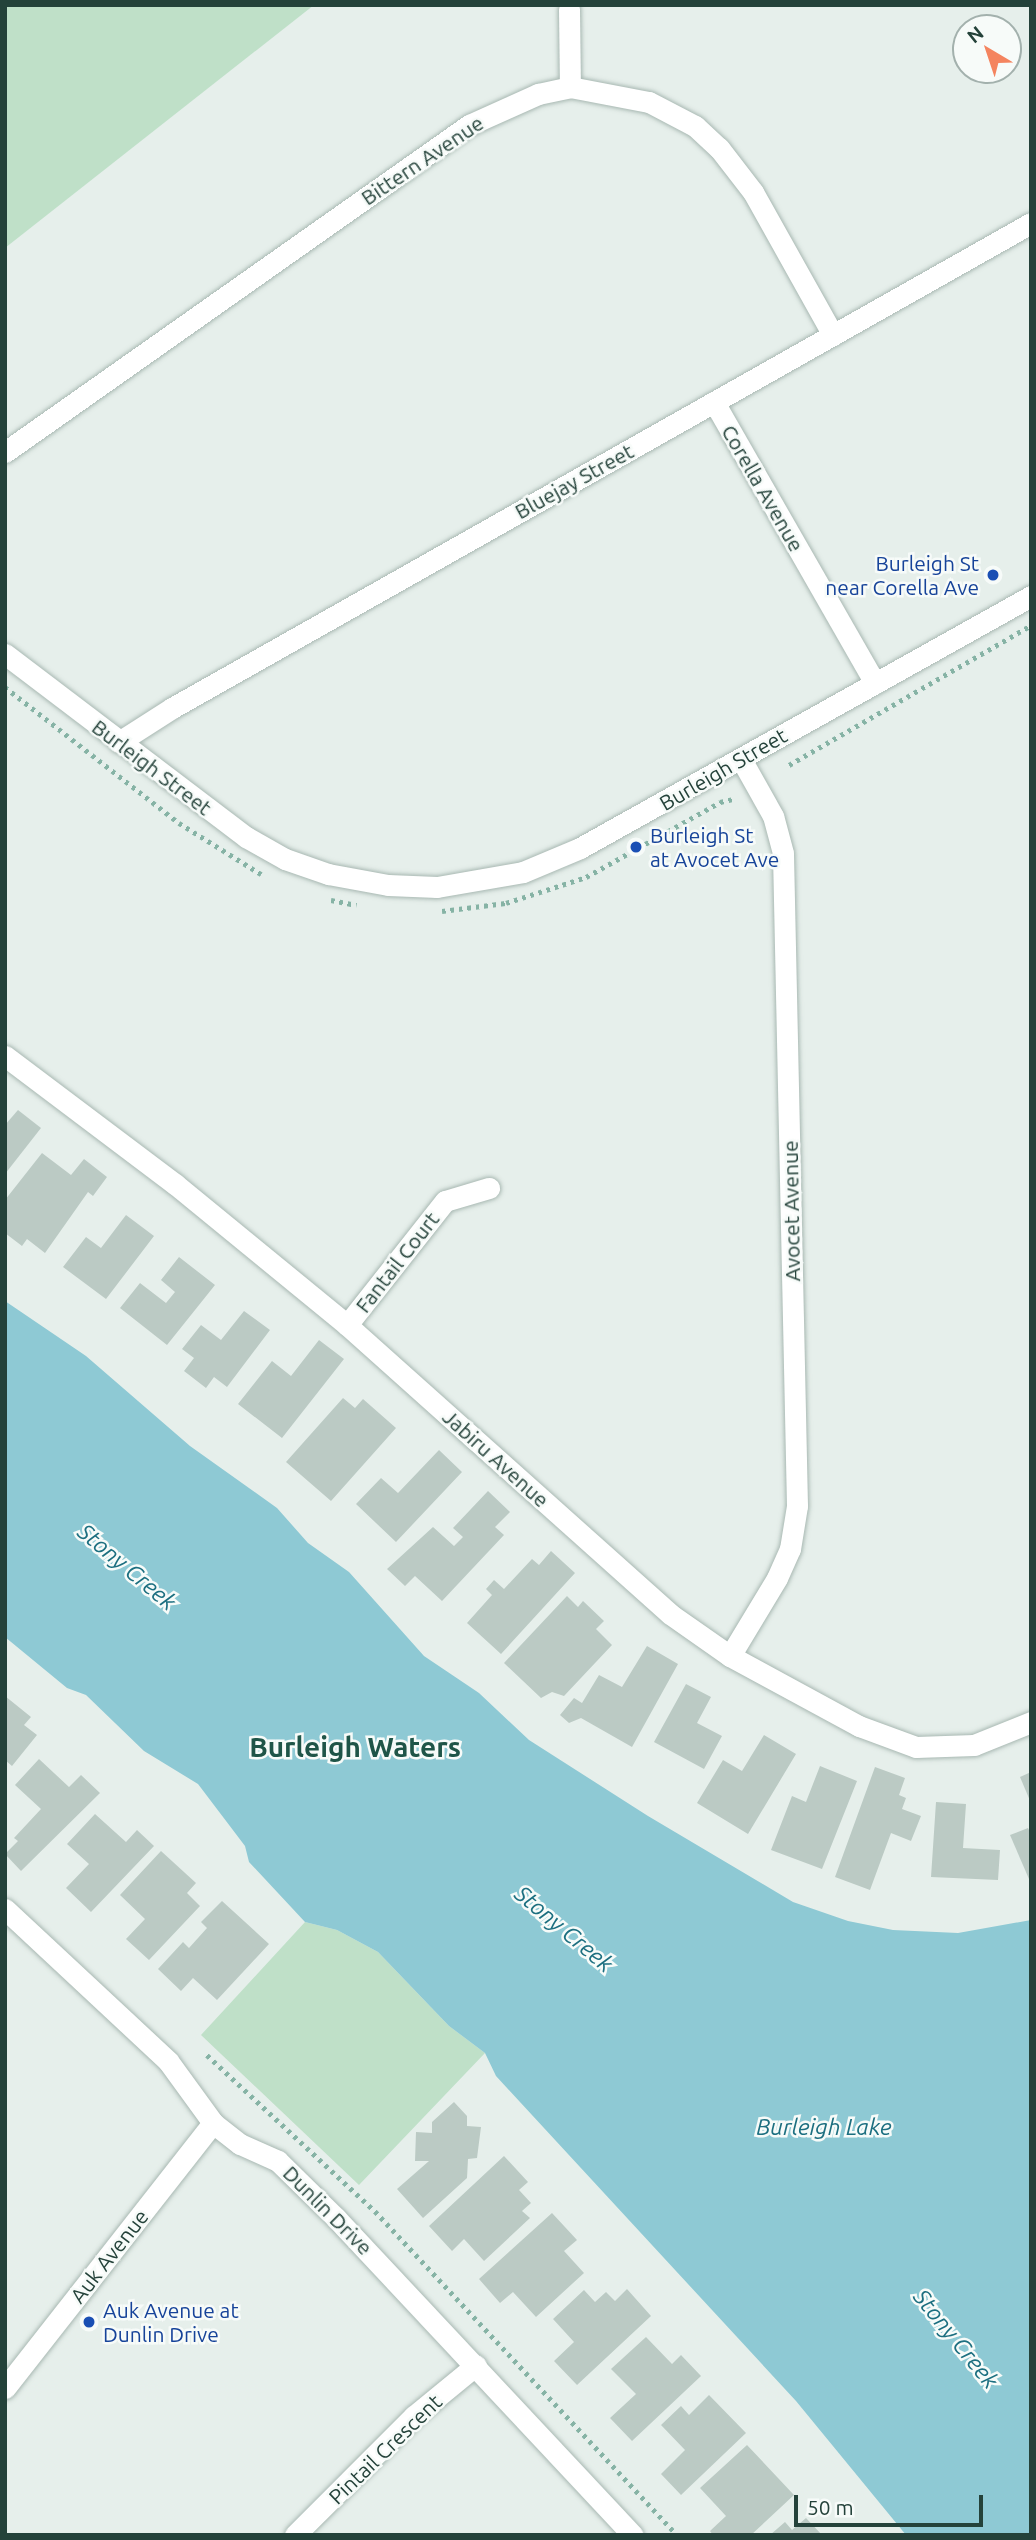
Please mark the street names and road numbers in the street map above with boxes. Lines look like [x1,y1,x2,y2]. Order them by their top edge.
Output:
street label: Bittern Avenue [356,110,488,210]
street label: Corella Avenue [717,420,809,556]
street label: Bluejay Street [510,438,638,524]
street label: Burleigh Street [87,714,217,820]
street label: Burleigh Street [655,722,791,816]
street label: Avocet Avenue [777,1140,805,1282]
street label: Fantail Court [350,1207,444,1317]
street label: Jabiru Avenue [438,1404,554,1512]
street label: Dunlin Drive [278,2160,378,2260]
street label: Auk Avenue [65,2204,153,2308]
street label: Pintail Crescent [323,2389,447,2509]

